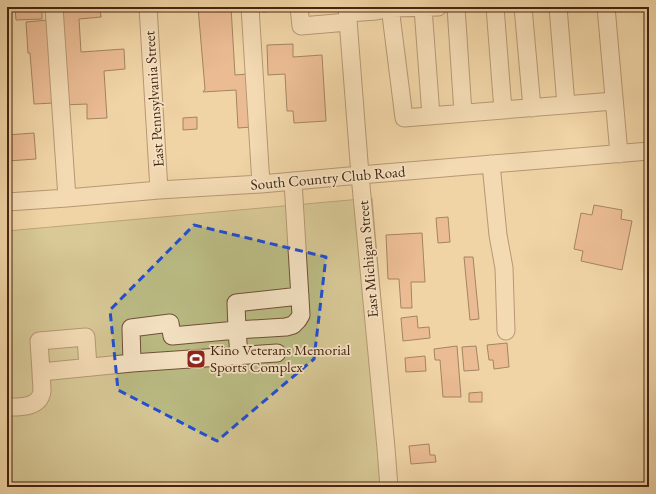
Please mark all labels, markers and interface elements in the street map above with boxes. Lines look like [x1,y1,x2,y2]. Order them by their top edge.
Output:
street label: East Pennsylvania Street [139,30,168,168]
street label: South Country Club Road [250,161,406,194]
street label: East Michigan Street [353,199,382,319]
place label: Kino Veterans Memorial Sports Complex [210,340,351,376]
sports icon: Kino Veterans Memorial Sports Complex [185,348,207,370]

